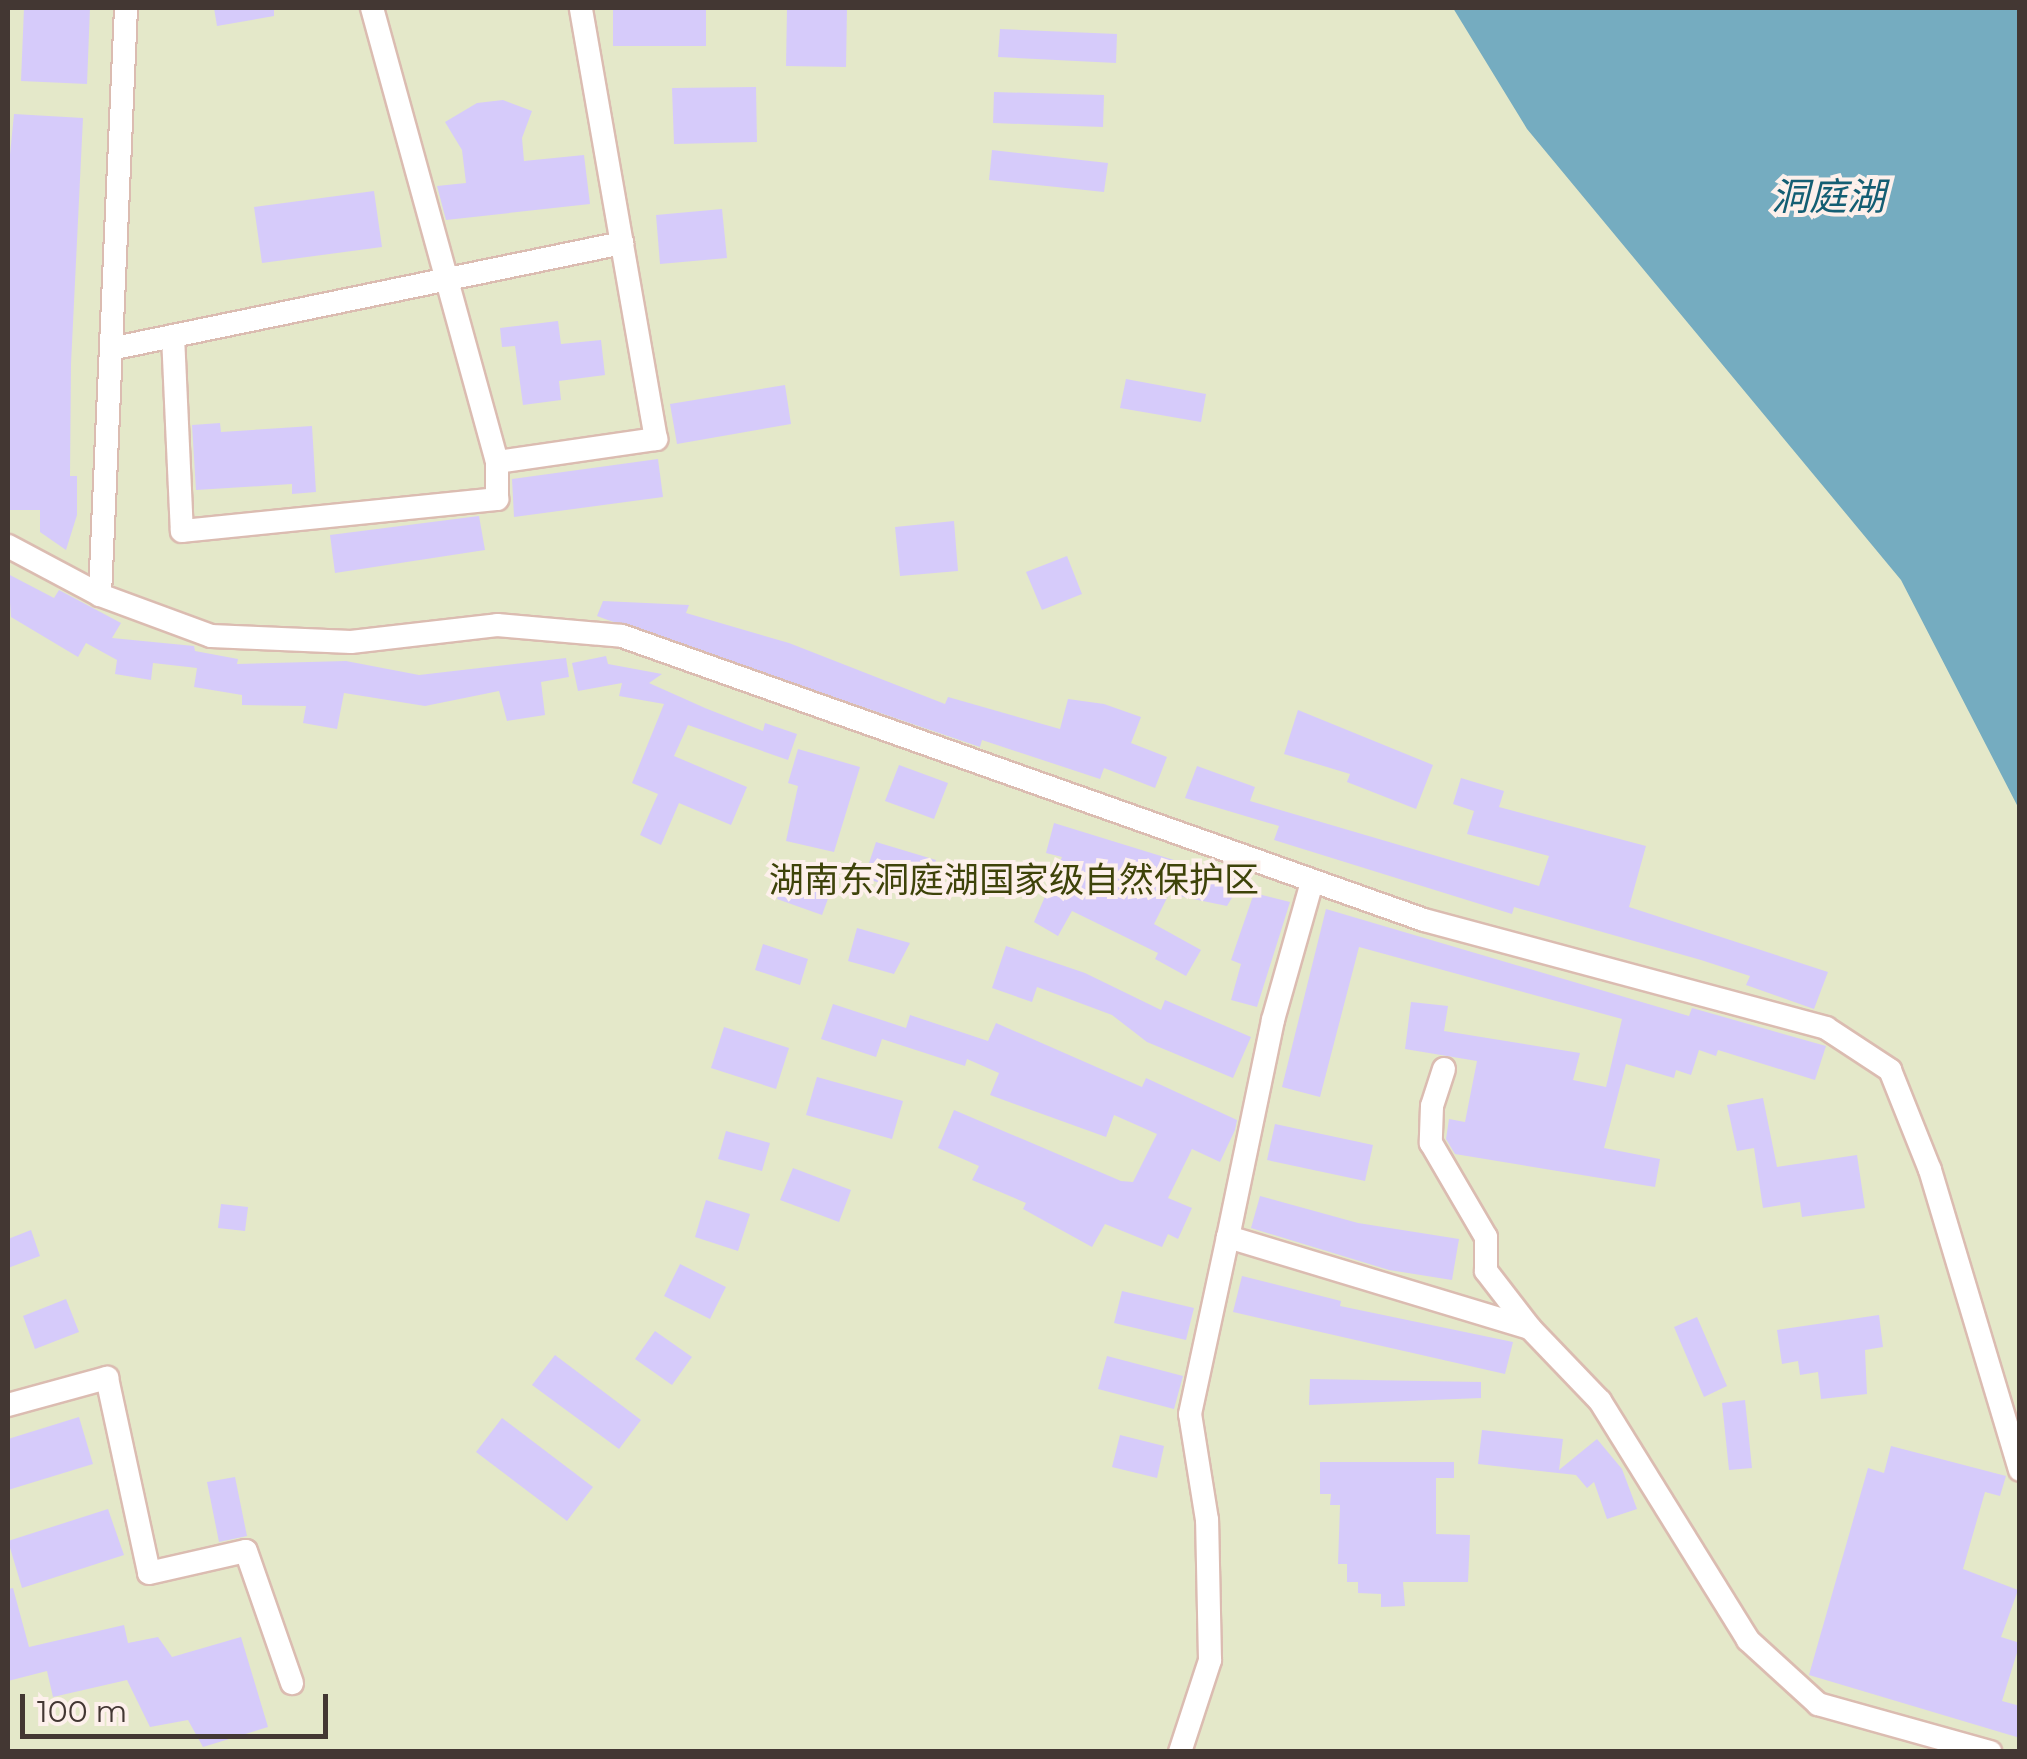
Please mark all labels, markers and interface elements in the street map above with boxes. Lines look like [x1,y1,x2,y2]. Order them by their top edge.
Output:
water label: 洞庭湖 [1771,174,1885,220]
park label: 湖南东洞庭湖国家级自然保护区 [769,859,1259,901]
scale bar [25,1674,332,1736]
text: 100 m [37,1693,127,1730]

